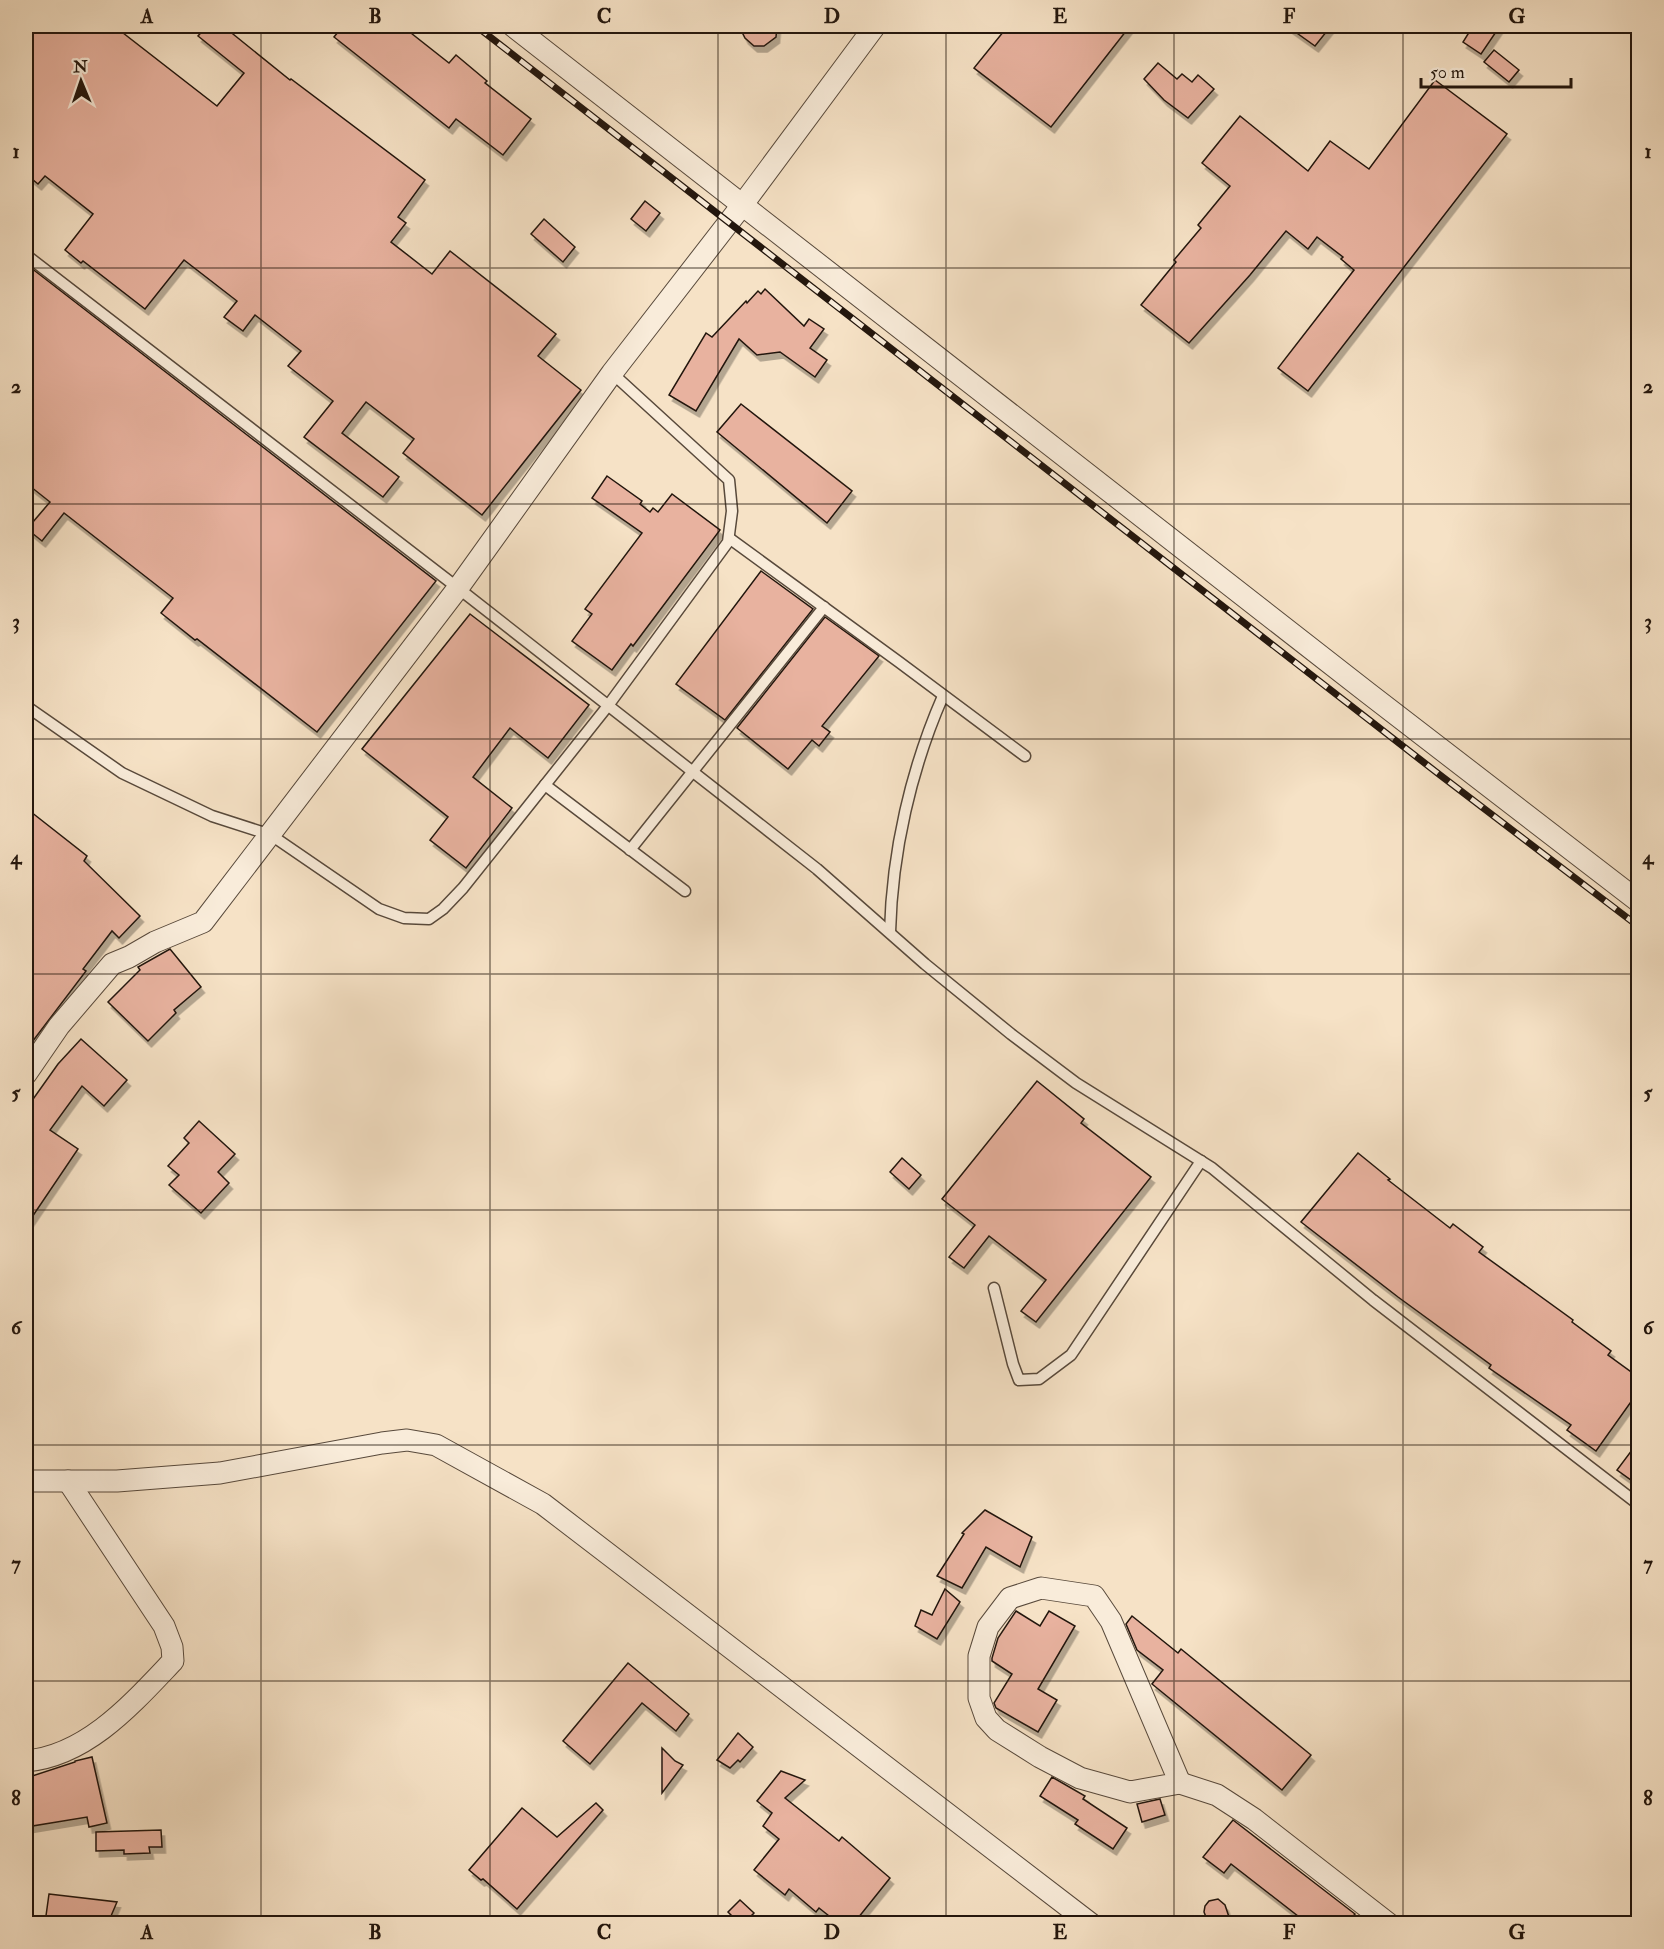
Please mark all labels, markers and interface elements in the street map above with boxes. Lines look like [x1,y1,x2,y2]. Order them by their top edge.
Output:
text: A [140,4,154,29]
text: B [368,4,382,29]
text: C [597,4,611,29]
text: D [824,4,840,29]
text: E [1053,4,1068,29]
text: F [1283,4,1296,29]
text: G [1509,4,1526,29]
north arrow [51,51,111,111]
scale bar [1421,51,1571,89]
text: N [72,57,89,77]
text: 50 m [1430,61,1465,84]
text: 1 [12,139,20,164]
text: 1 [1644,139,1652,164]
text: 2 [11,374,21,399]
text: 2 [1643,374,1653,399]
text: 3 [12,609,20,634]
text: 3 [1644,609,1652,634]
text: 4 [10,845,23,870]
text: 4 [1642,845,1655,870]
text: 5 [12,1080,22,1105]
text: 5 [1644,1080,1654,1105]
text: 6 [11,1315,23,1340]
text: 6 [1643,1315,1655,1340]
text: 7 [11,1551,21,1576]
text: 7 [1643,1551,1653,1576]
text: 8 [11,1786,21,1811]
text: 8 [1643,1786,1653,1811]
text: A [140,1920,154,1945]
text: B [368,1920,382,1945]
text: C [597,1920,611,1945]
text: D [824,1920,840,1945]
text: E [1053,1920,1068,1945]
text: F [1283,1920,1296,1945]
text: G [1509,1920,1526,1945]

